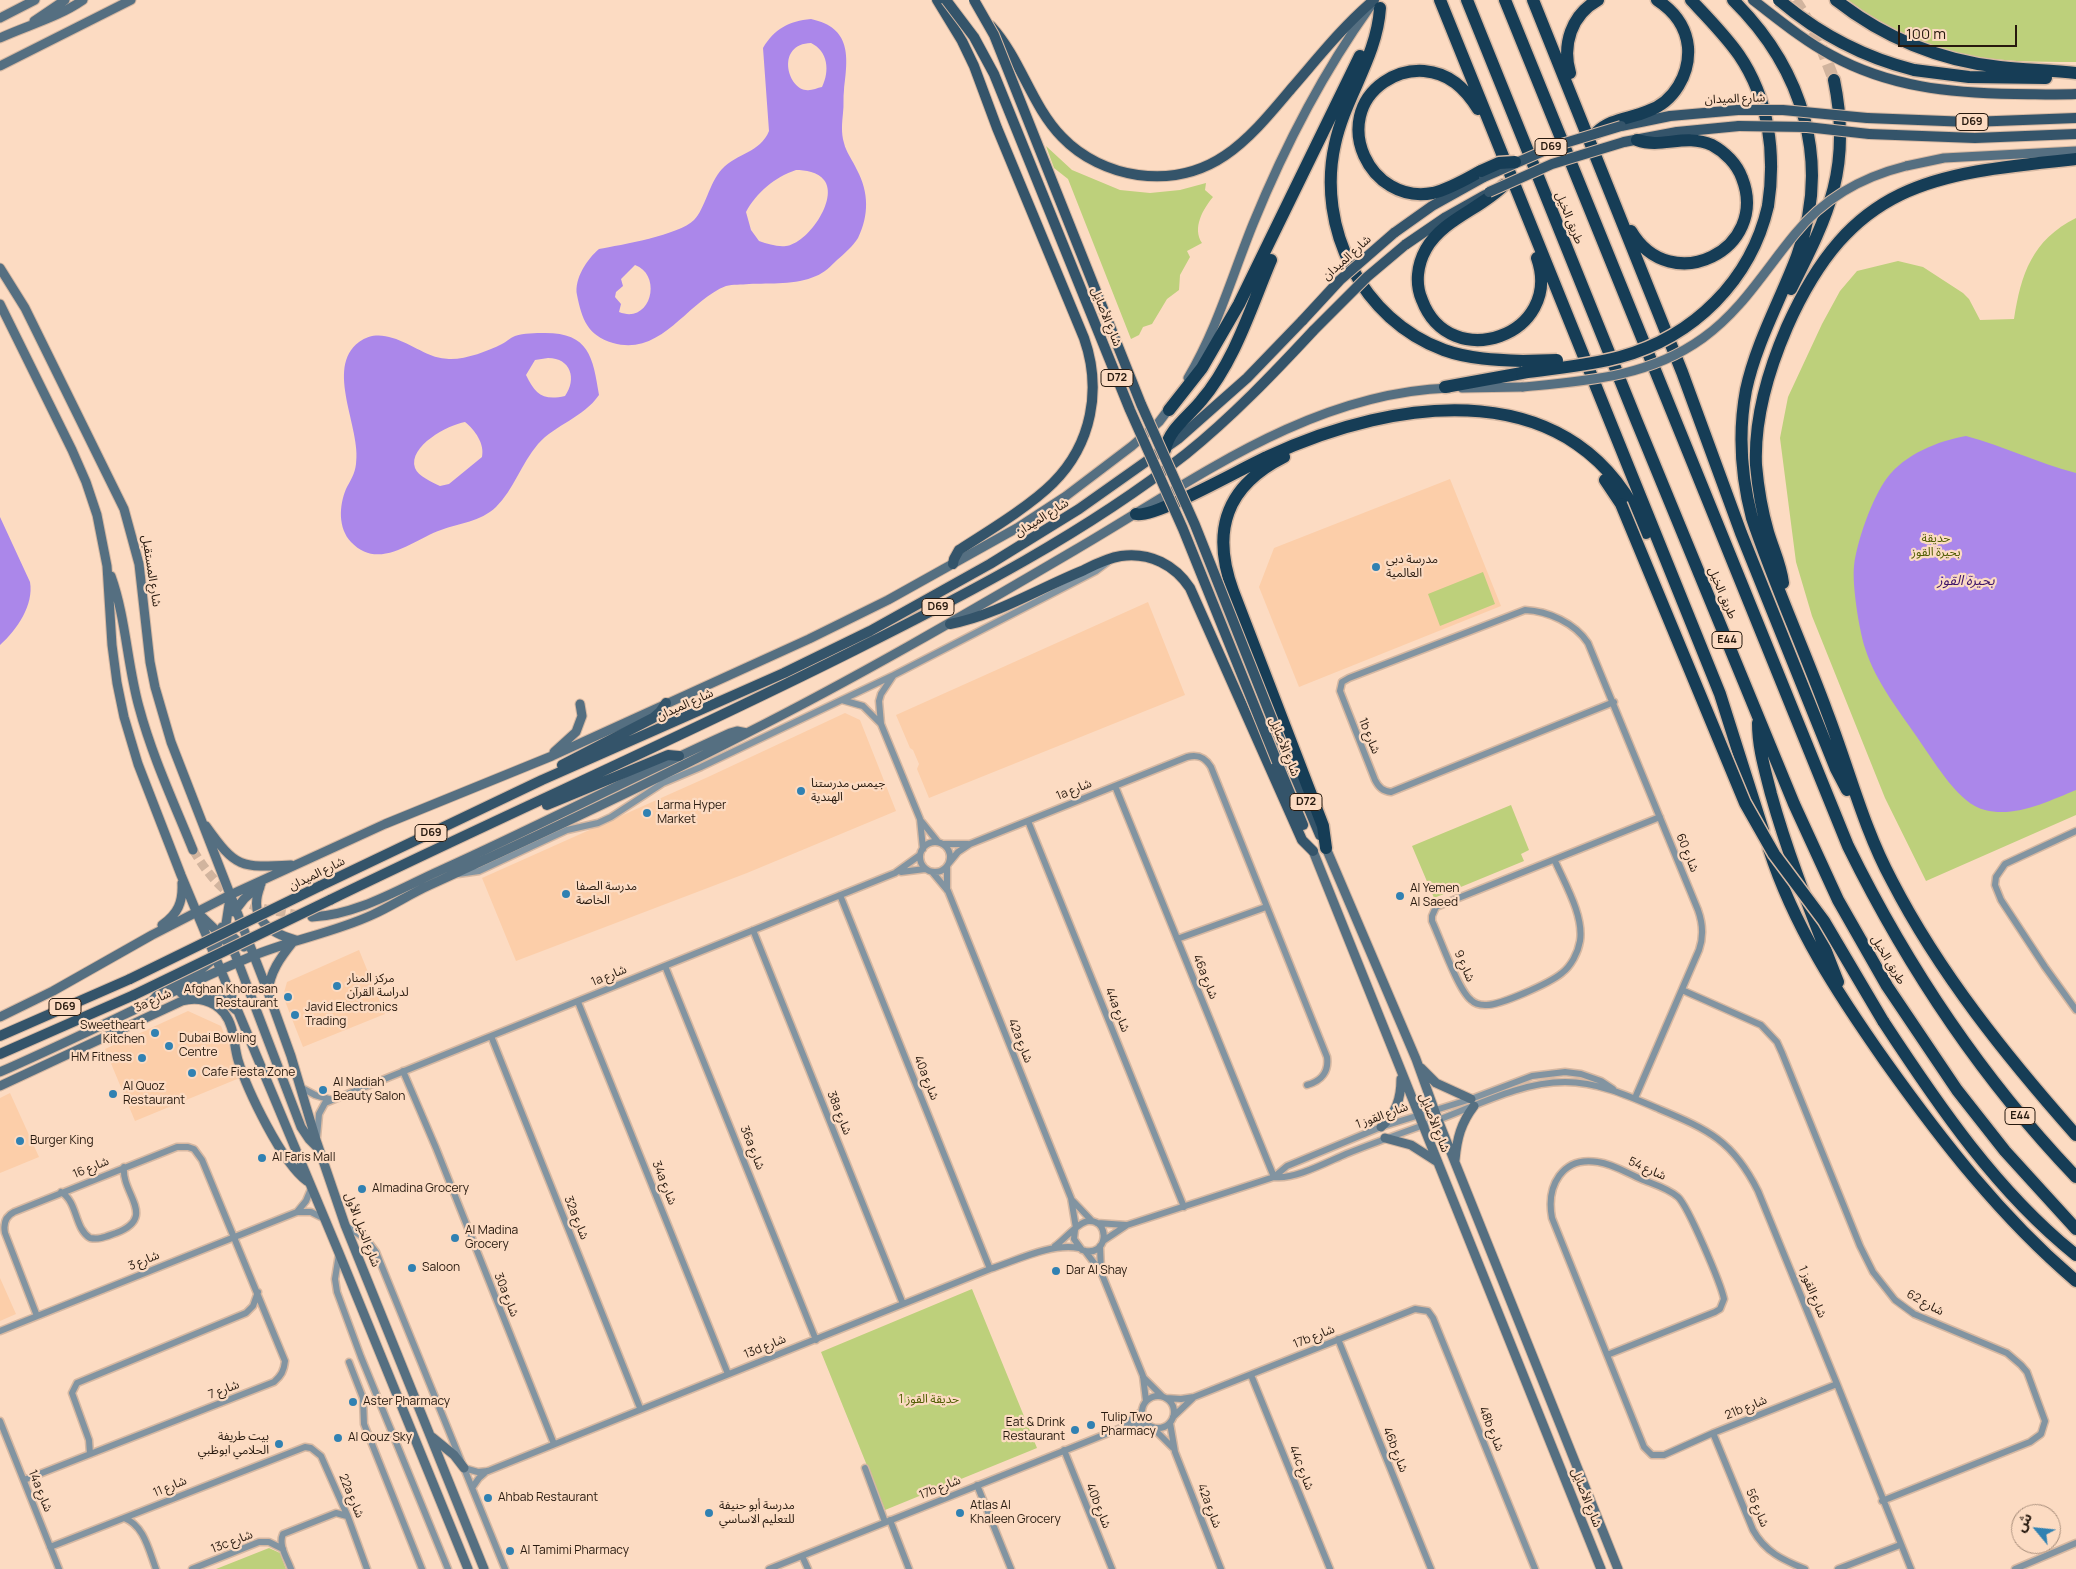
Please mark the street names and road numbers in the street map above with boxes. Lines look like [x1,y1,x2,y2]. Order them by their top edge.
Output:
street label: شارع الميدان [1704,91,1766,107]
road number: D69 [1956,114,1988,130]
road number: D69 [1535,138,1567,156]
street label: طريق الخيل [1552,190,1586,246]
street label: شارع الميدان [1320,232,1374,284]
street label: شارع الأصايل [1088,285,1124,349]
road number: D72 [1101,369,1133,386]
street label: شارع الميدان [1012,496,1072,540]
street label: شارع المستقبل [138,534,164,608]
street label: طريق الخيل [1705,565,1739,621]
road number: D69 [922,598,954,616]
road number: E44 [1712,632,1742,648]
street label: شارع الميدان [654,686,716,724]
street label: شارع الأصايل [1266,715,1302,779]
street label: 1b شارع [1355,716,1383,756]
street label: 1a شارع [1054,776,1094,804]
road number: D72 [1290,794,1322,810]
road number: D69 [415,824,447,841]
street label: شارع 60 [1673,832,1701,874]
street label: شارع الميدان [287,854,347,894]
street label: طريق الخيل [1868,933,1908,987]
street label: شارع 9 [1451,948,1477,984]
street label: 46a شارع [1190,953,1220,1001]
street label: 1a شارع [589,962,629,990]
street label: 3a شارع [132,986,174,1016]
street label: 44a شارع [1102,986,1132,1034]
road number: D69 [49,999,81,1016]
street label: 42a شارع [1005,1017,1035,1065]
street label: 40a شارع [911,1054,941,1102]
street label: 38a شارع [824,1089,854,1137]
street label: شارع الأصايل [1416,1091,1452,1155]
street label: شارع القوز 1 [1354,1100,1410,1132]
road number: E44 [2005,1108,2035,1124]
street label: 36a شارع [737,1124,767,1172]
street label: شارع 16 [71,1154,111,1182]
street label: شارع 54 [1626,1154,1668,1184]
street label: 34a شارع [649,1159,679,1207]
street label: شارع الخيل الأول [341,1191,383,1269]
street label: 32a شارع [561,1194,591,1242]
street label: شارع 3 [126,1248,162,1274]
street label: شارع القوز 1 [1795,1264,1829,1320]
street label: 30a شارع [491,1271,521,1319]
street label: شارع 62 [1904,1287,1946,1319]
street label: 17b شارع [1291,1322,1337,1352]
street label: 13d شارع [742,1332,788,1362]
street label: شارع 7 [207,1378,241,1402]
street label: 21b شارع [1723,1393,1769,1423]
street label: 48b شارع [1476,1405,1506,1453]
street label: 46b شارع [1379,1425,1411,1475]
street label: 44c شارع [1286,1444,1316,1492]
street label: شارع الأصايل [1568,1466,1604,1530]
street label: 14a شارع [25,1468,55,1514]
street label: 22a شارع [335,1472,367,1520]
street label: 17b شارع [917,1473,963,1503]
street label: شارع 11 [151,1474,189,1500]
street label: 40b شارع [1082,1481,1114,1531]
street label: 42a شارع [1194,1482,1224,1530]
street label: شارع 56 [1743,1487,1771,1529]
street label: 13c شارع [209,1527,255,1557]

